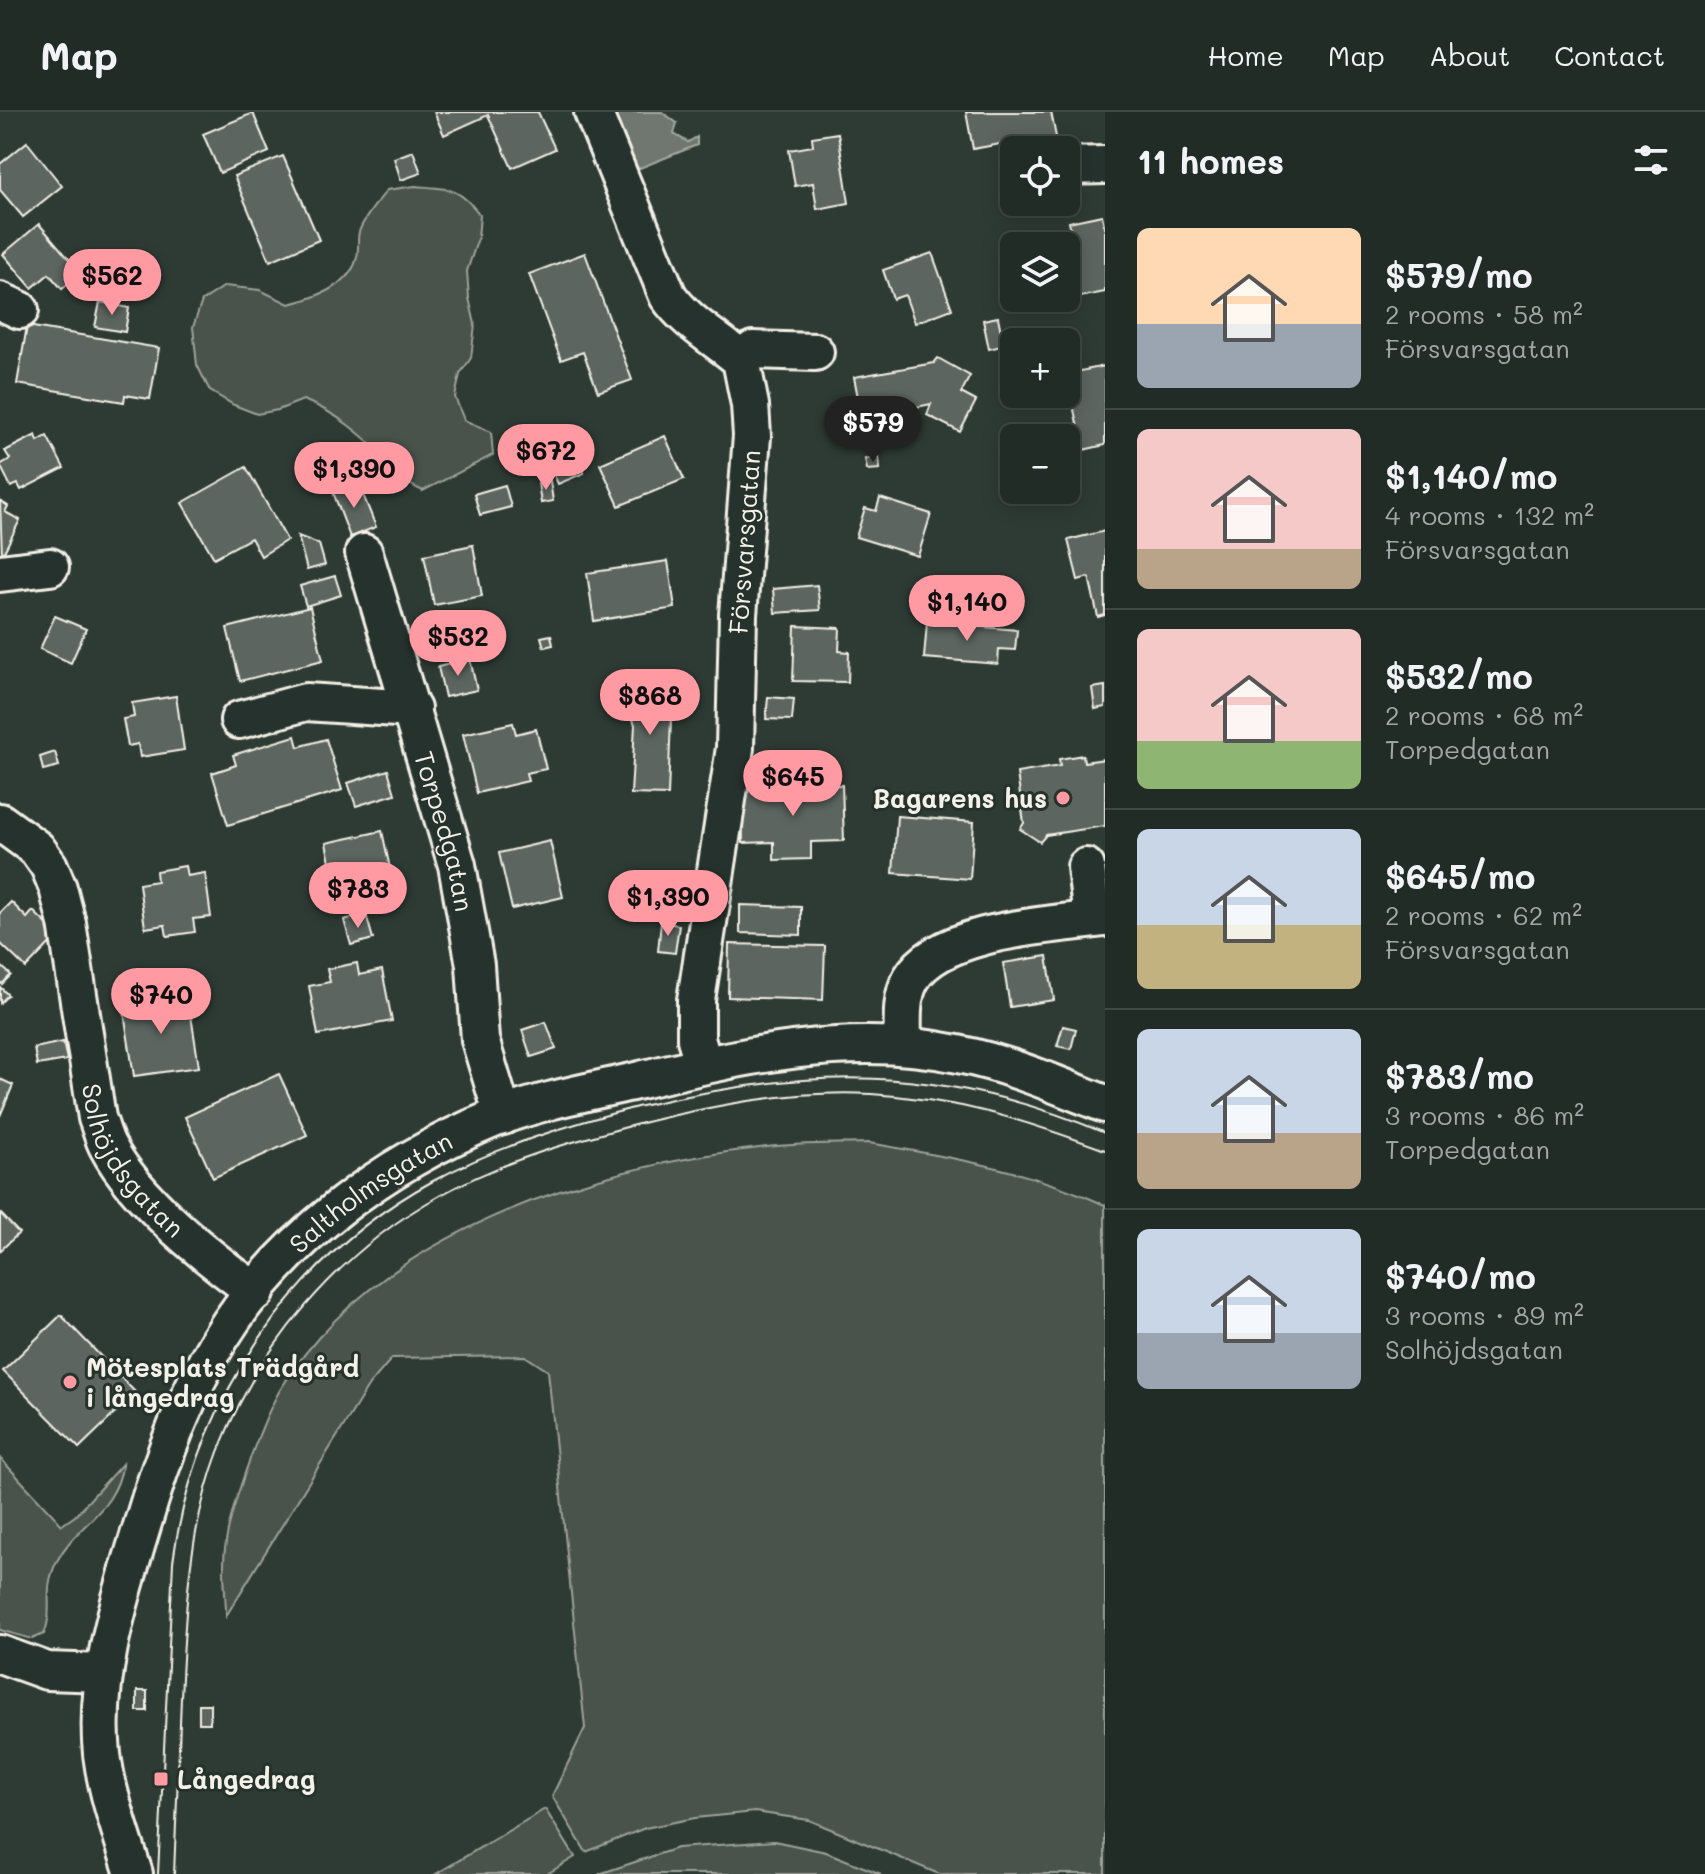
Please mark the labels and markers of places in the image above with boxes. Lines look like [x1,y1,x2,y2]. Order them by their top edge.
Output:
pin: $562 [65,249,159,317]
pin: $579 [826,396,920,464]
pin: $672 [499,424,593,492]
pin: $1,390 [289,442,419,510]
pin: $1,140 [902,575,1032,643]
pin: $532 [411,610,505,678]
pin: $868 [603,669,697,737]
pin: $645 [746,750,840,818]
place label: Bagarens hus [873,781,1047,815]
marker: Bagarens hus [1054,789,1072,807]
pin: $783 [311,862,405,930]
pin: $1,390 [603,870,733,938]
pin: $740 [114,968,208,1036]
place label: Mötesplats Trädgård i långedrag [86,1350,359,1414]
marker: Mötesplats Trädgård i långedrag [61,1373,79,1391]
place label: Långedrag [177,1762,315,1796]
marker: Långedrag [152,1770,170,1788]

